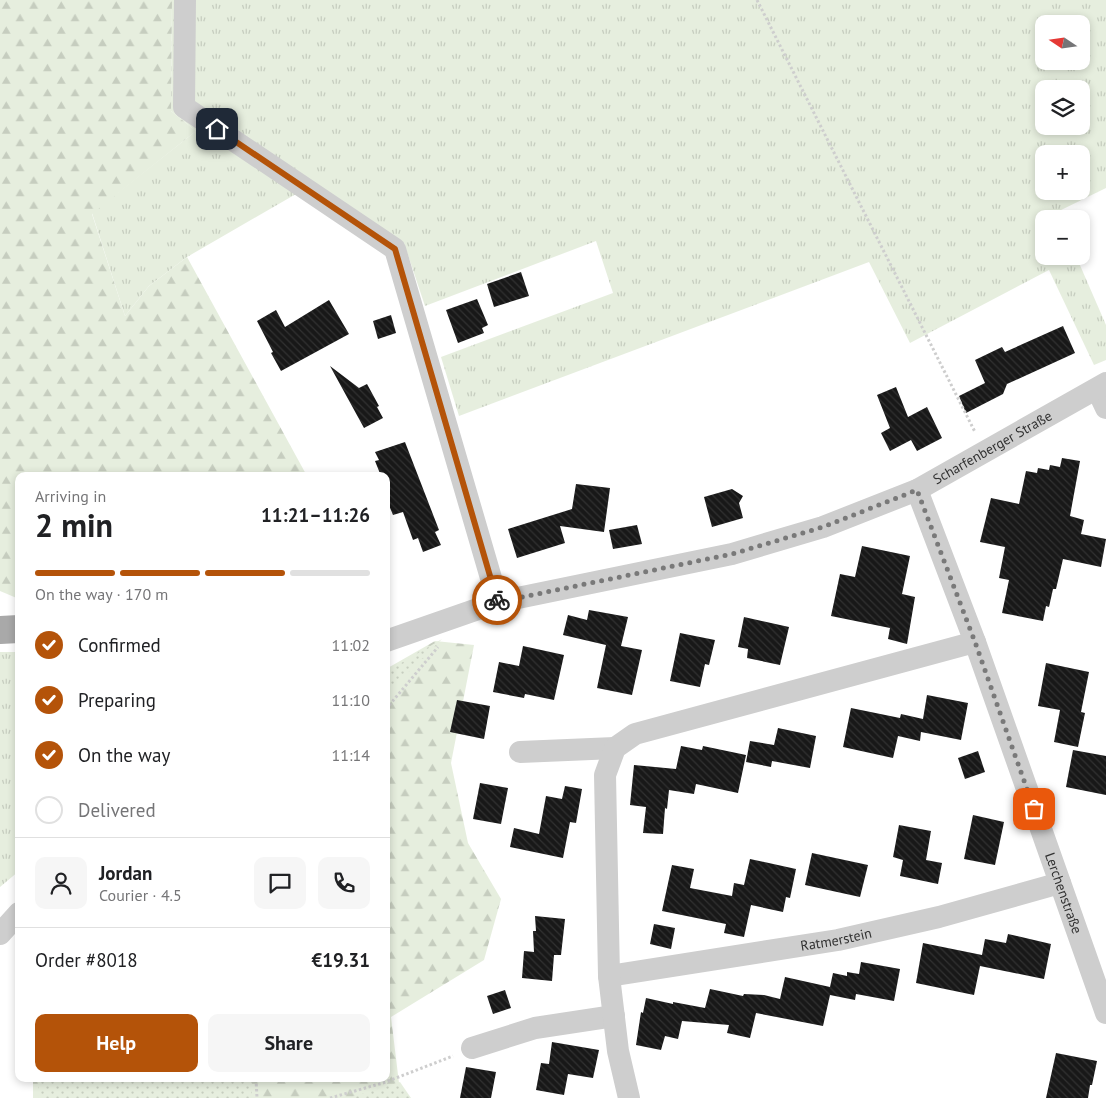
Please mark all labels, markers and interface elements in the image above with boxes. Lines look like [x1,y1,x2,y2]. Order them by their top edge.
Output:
north arrow [1035,15,1090,70]
map controls [1035,15,1090,265]
button: layers [1035,80,1090,135]
pin [196,108,238,150]
icon: home [203,115,231,143]
button: + [1035,145,1090,200]
button: − [1035,210,1090,265]
street label: Scharfenberger Straße [930,406,1055,488]
text: Arriving in [35,486,106,506]
text: 11:21–11:26 [261,503,370,527]
text: 2 min [35,504,113,546]
courier [472,575,522,625]
text: On the way · 170 m [35,584,168,604]
icon: bike [483,586,511,614]
icon: check [35,631,63,659]
text: Confirmed [78,633,161,657]
text: 11:02 [332,635,370,655]
icon: check [35,686,63,714]
text: Preparing [78,688,156,712]
text: 11:10 [332,690,370,710]
icon: check [35,741,63,769]
text: On the way [78,743,170,767]
text: 11:14 [332,745,370,765]
pin [1013,788,1055,830]
icon: bag [1020,795,1048,823]
text: Delivered [78,798,156,822]
street label: Lerchenstraße [1041,850,1086,936]
button: person [35,857,87,909]
button: chat [254,857,306,909]
button: phone [318,857,370,909]
text: Jordan [99,861,152,885]
text: Courier · 4.5 [99,885,182,905]
street label: Ratmerstein [799,924,873,955]
text: Order #8018 [35,948,138,972]
text: €19.31 [311,948,370,972]
button: Help [35,1014,198,1072]
button: Share [208,1014,370,1072]

